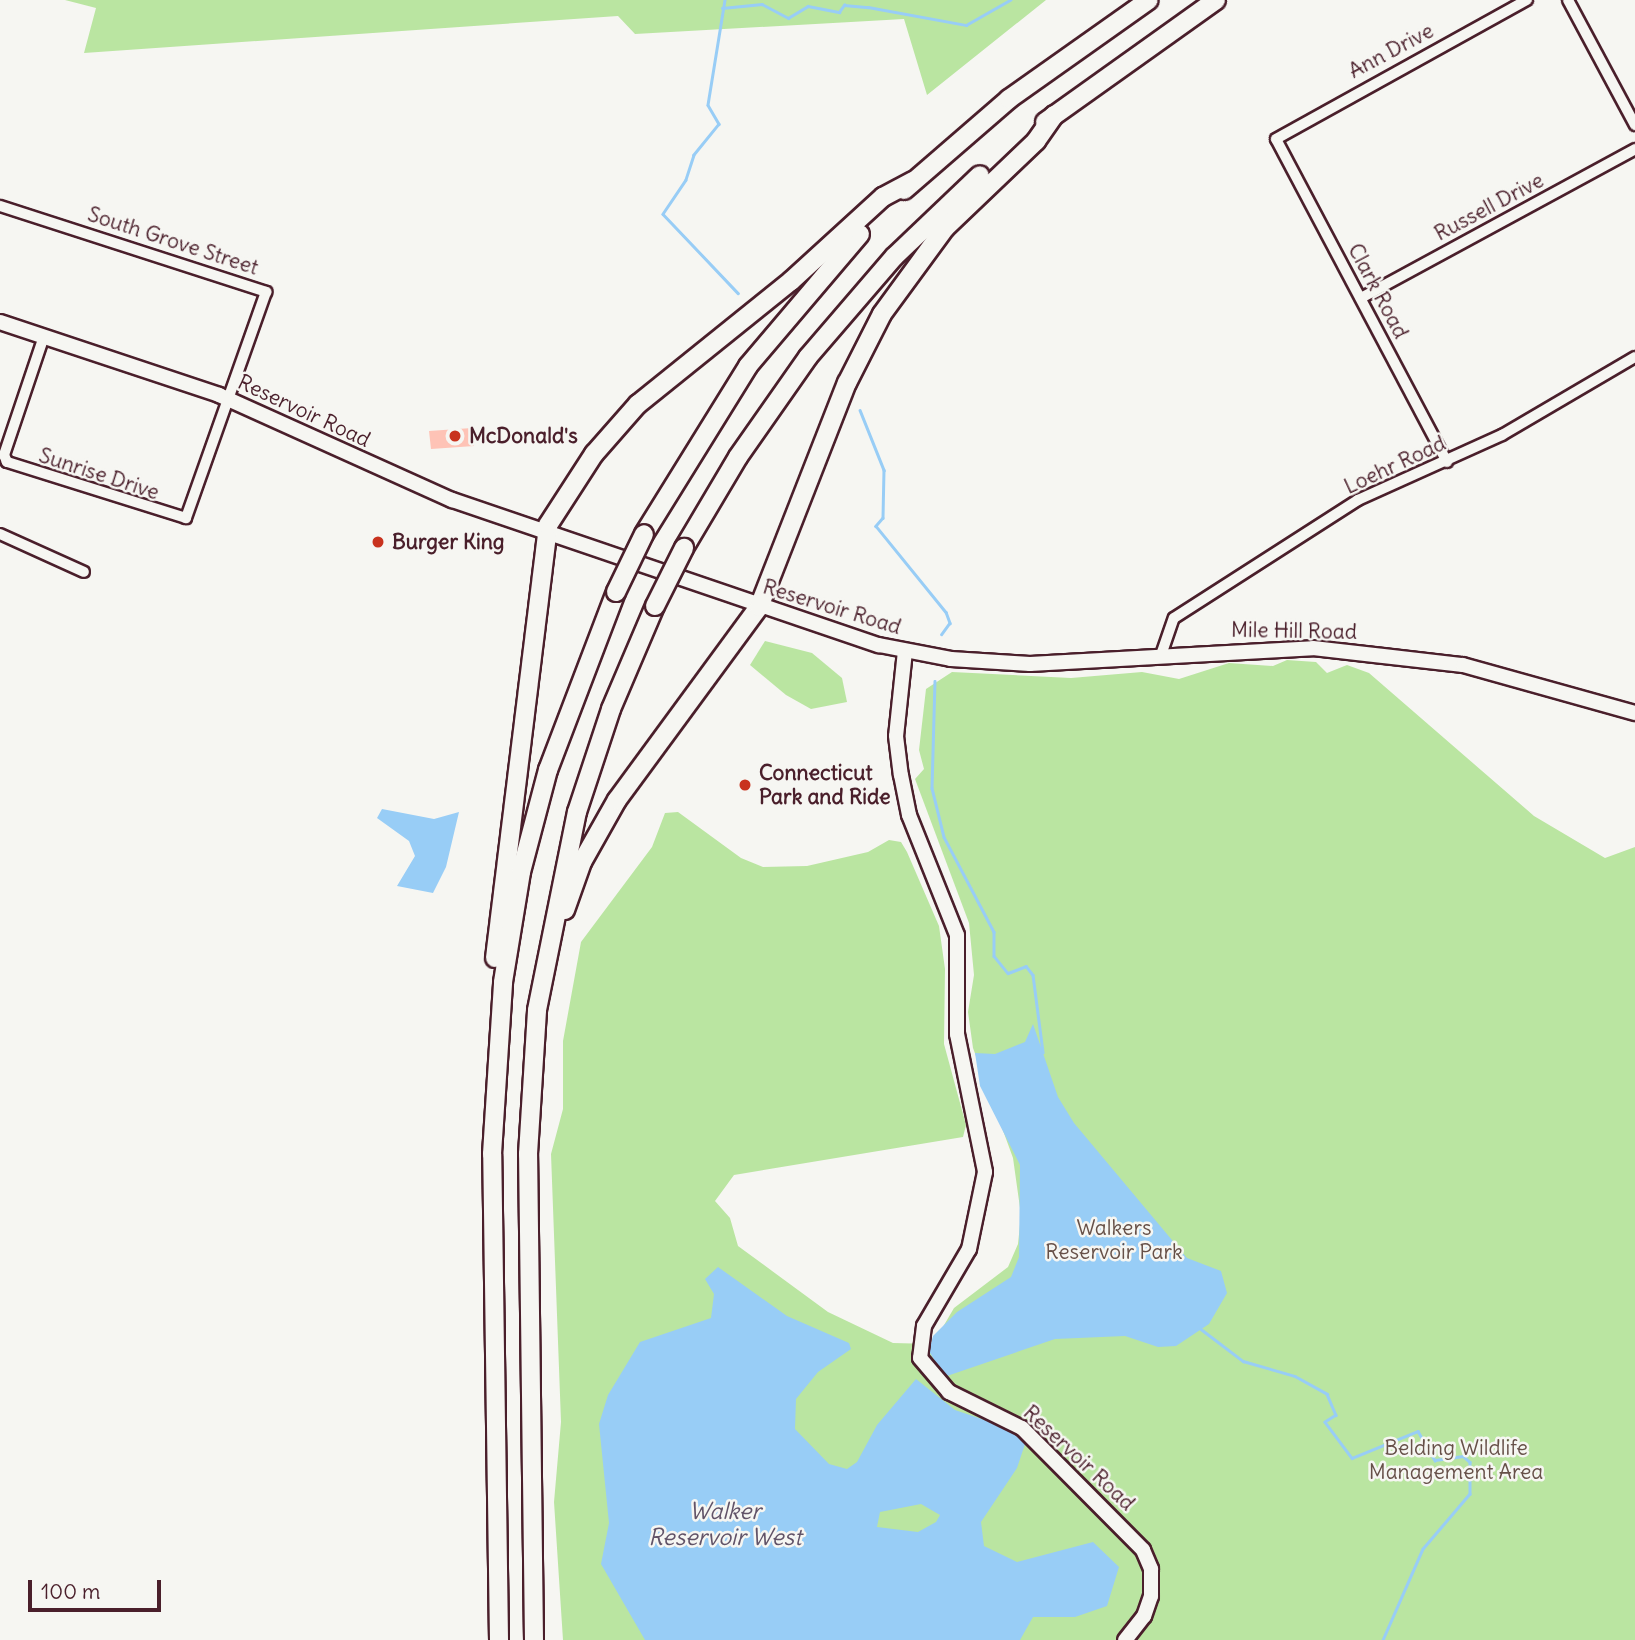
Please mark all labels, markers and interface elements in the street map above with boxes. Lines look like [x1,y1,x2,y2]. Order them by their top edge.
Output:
street label: Ann Drive [1344,18,1438,84]
street label: Russell Drive [1430,168,1548,246]
street label: South Grove Street [85,202,261,280]
street label: Clark Road [1342,239,1414,343]
street label: Reservoir Road [234,369,374,453]
place label: McDonald's [469,423,578,449]
marker: McDonald's [447,428,463,444]
street label: Loehr Road [1340,431,1450,499]
street label: Sunrise Drive [36,443,162,505]
place label: Burger King [392,529,505,555]
marker: Burger King [370,534,386,550]
street label: Reservoir Road [760,574,904,640]
street label: Mile Hill Road [1231,617,1357,645]
place label: Connecticut Park and Ride [759,760,891,810]
marker: Connecticut Park and Ride [737,777,753,793]
park label: Walkers Reservoir Park [1045,1215,1183,1265]
street label: Reservoir Road [1018,1400,1140,1516]
park label: Belding Wildlife Management Area [1369,1435,1543,1485]
water label: Walker Reservoir West [648,1497,802,1551]
scale bar [32,1566,164,1610]
text: 100 m [41,1578,100,1605]

